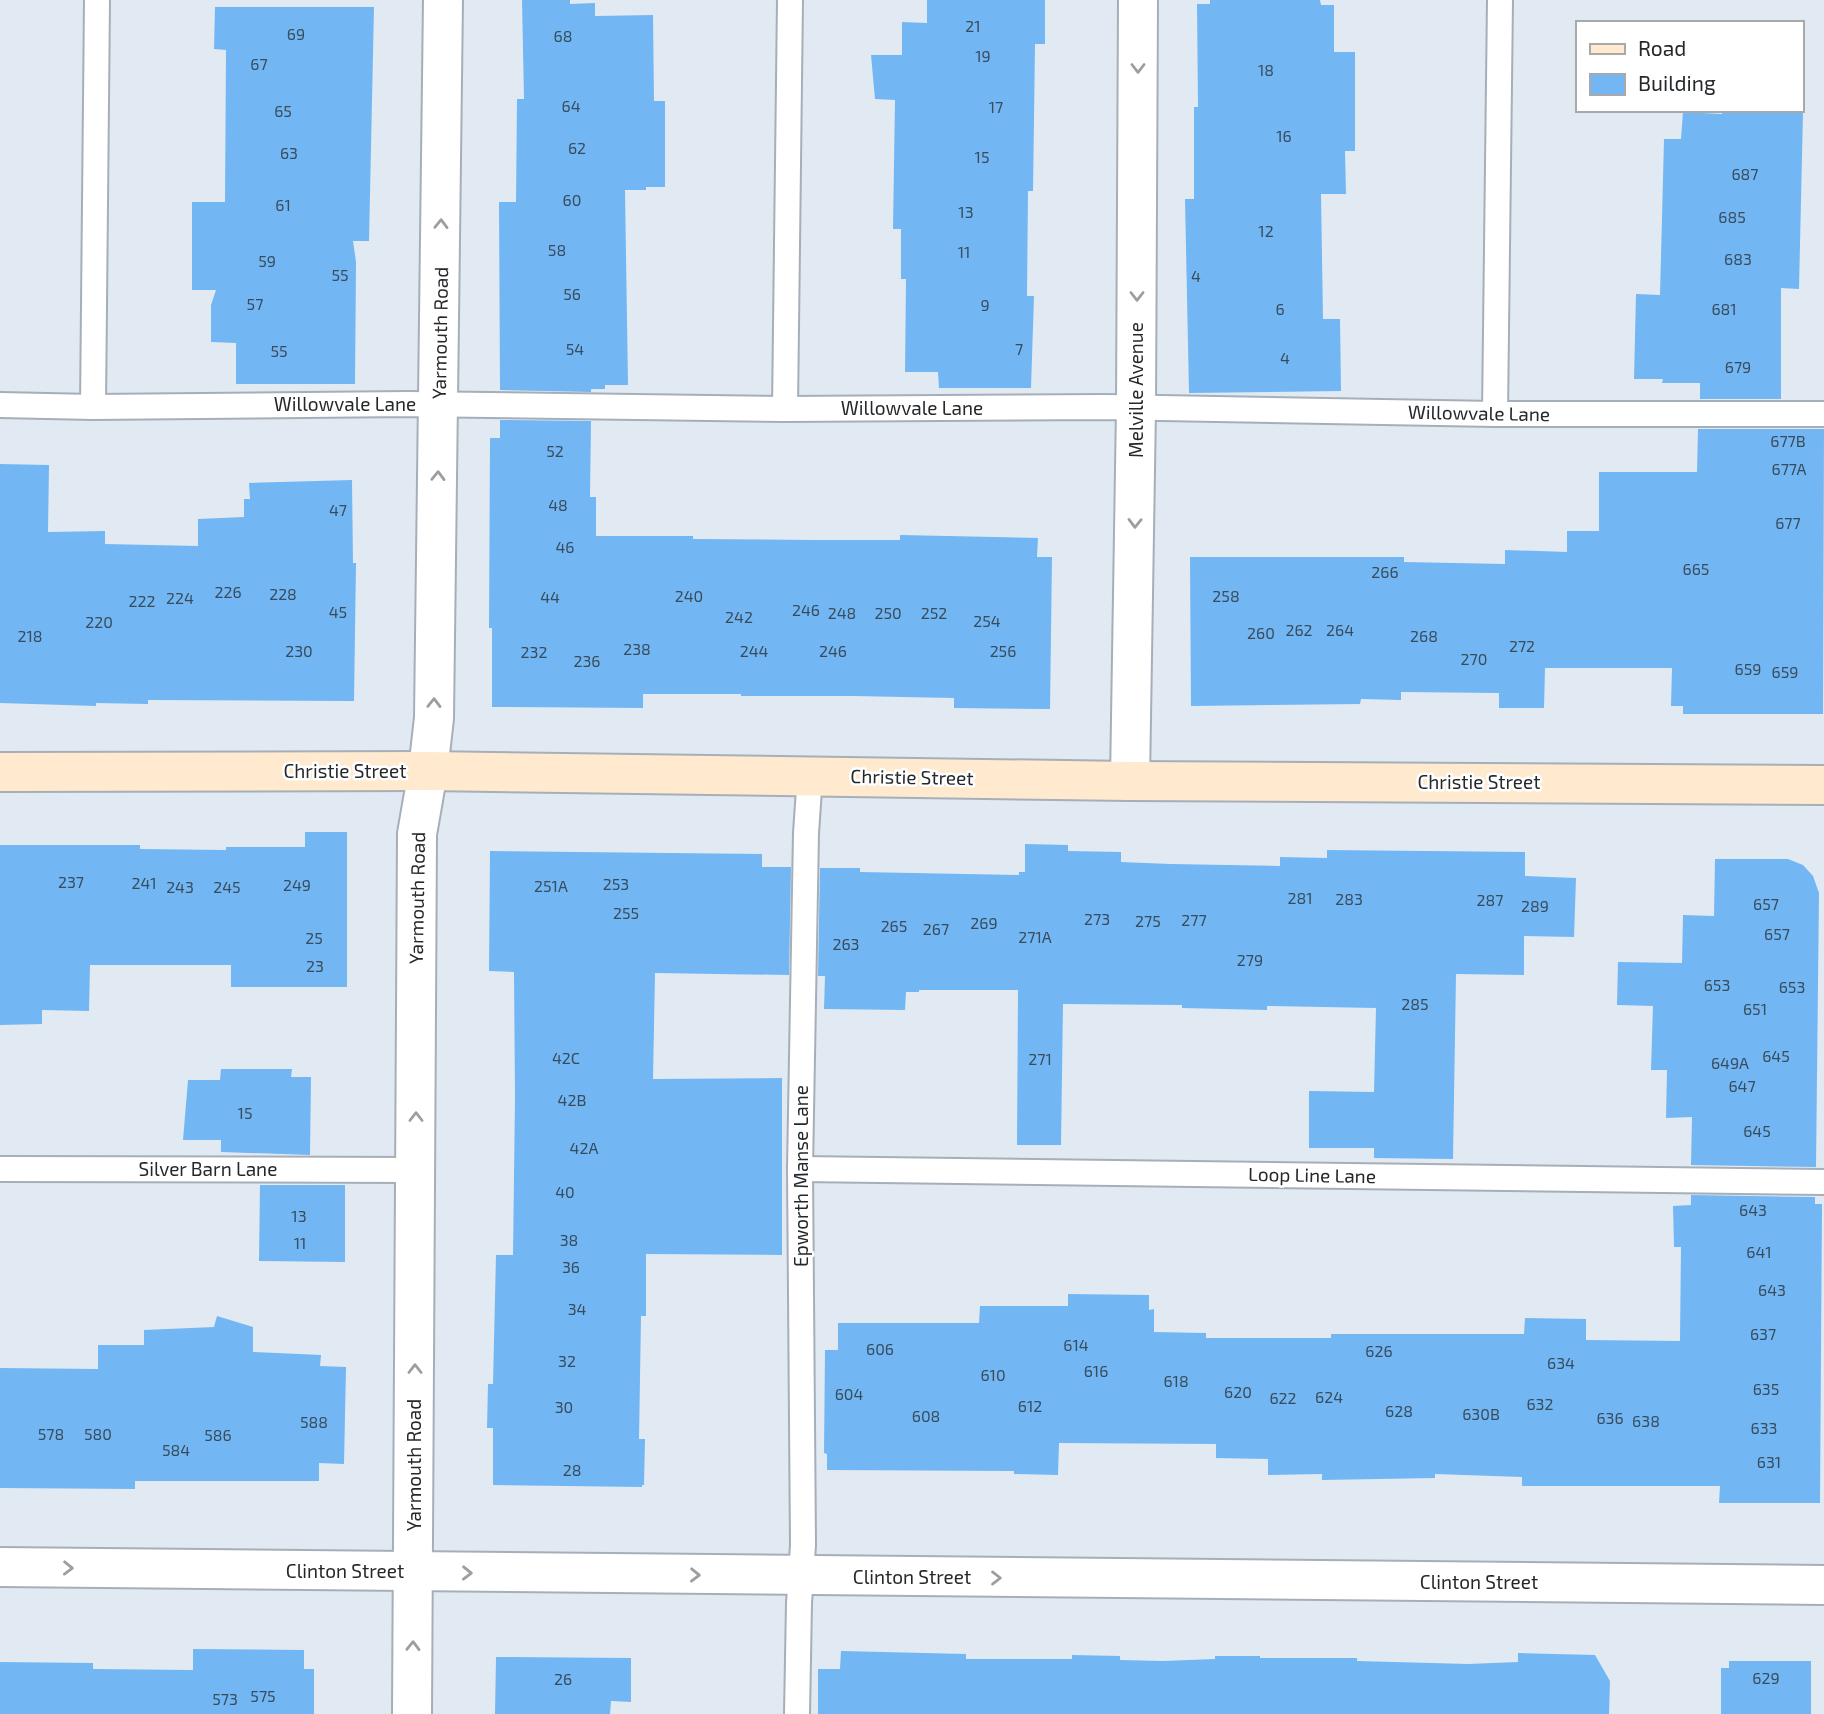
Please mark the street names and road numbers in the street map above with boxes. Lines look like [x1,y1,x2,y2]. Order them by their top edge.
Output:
street label: Yarmouth Road [427,267,452,399]
street label: Melville Avenue [1124,322,1147,458]
street label: Willowvale Lane [274,392,416,415]
street label: Willowvale Lane [841,396,983,419]
street label: Willowvale Lane [1408,400,1550,425]
street label: Christie Street [283,759,407,782]
street label: Christie Street [850,764,974,789]
street label: Christie Street [1417,770,1541,793]
street label: Yarmouth Road [404,832,429,964]
street label: Epworth Manse Lane [789,1085,812,1267]
street label: Silver Barn Lane [139,1157,277,1180]
street label: Loop Line Lane [1248,1162,1376,1187]
street label: Yarmouth Road [402,1399,425,1531]
street label: Clinton Street [286,1559,404,1582]
street label: Clinton Street [853,1565,971,1588]
street label: Clinton Street [1420,1570,1538,1593]

